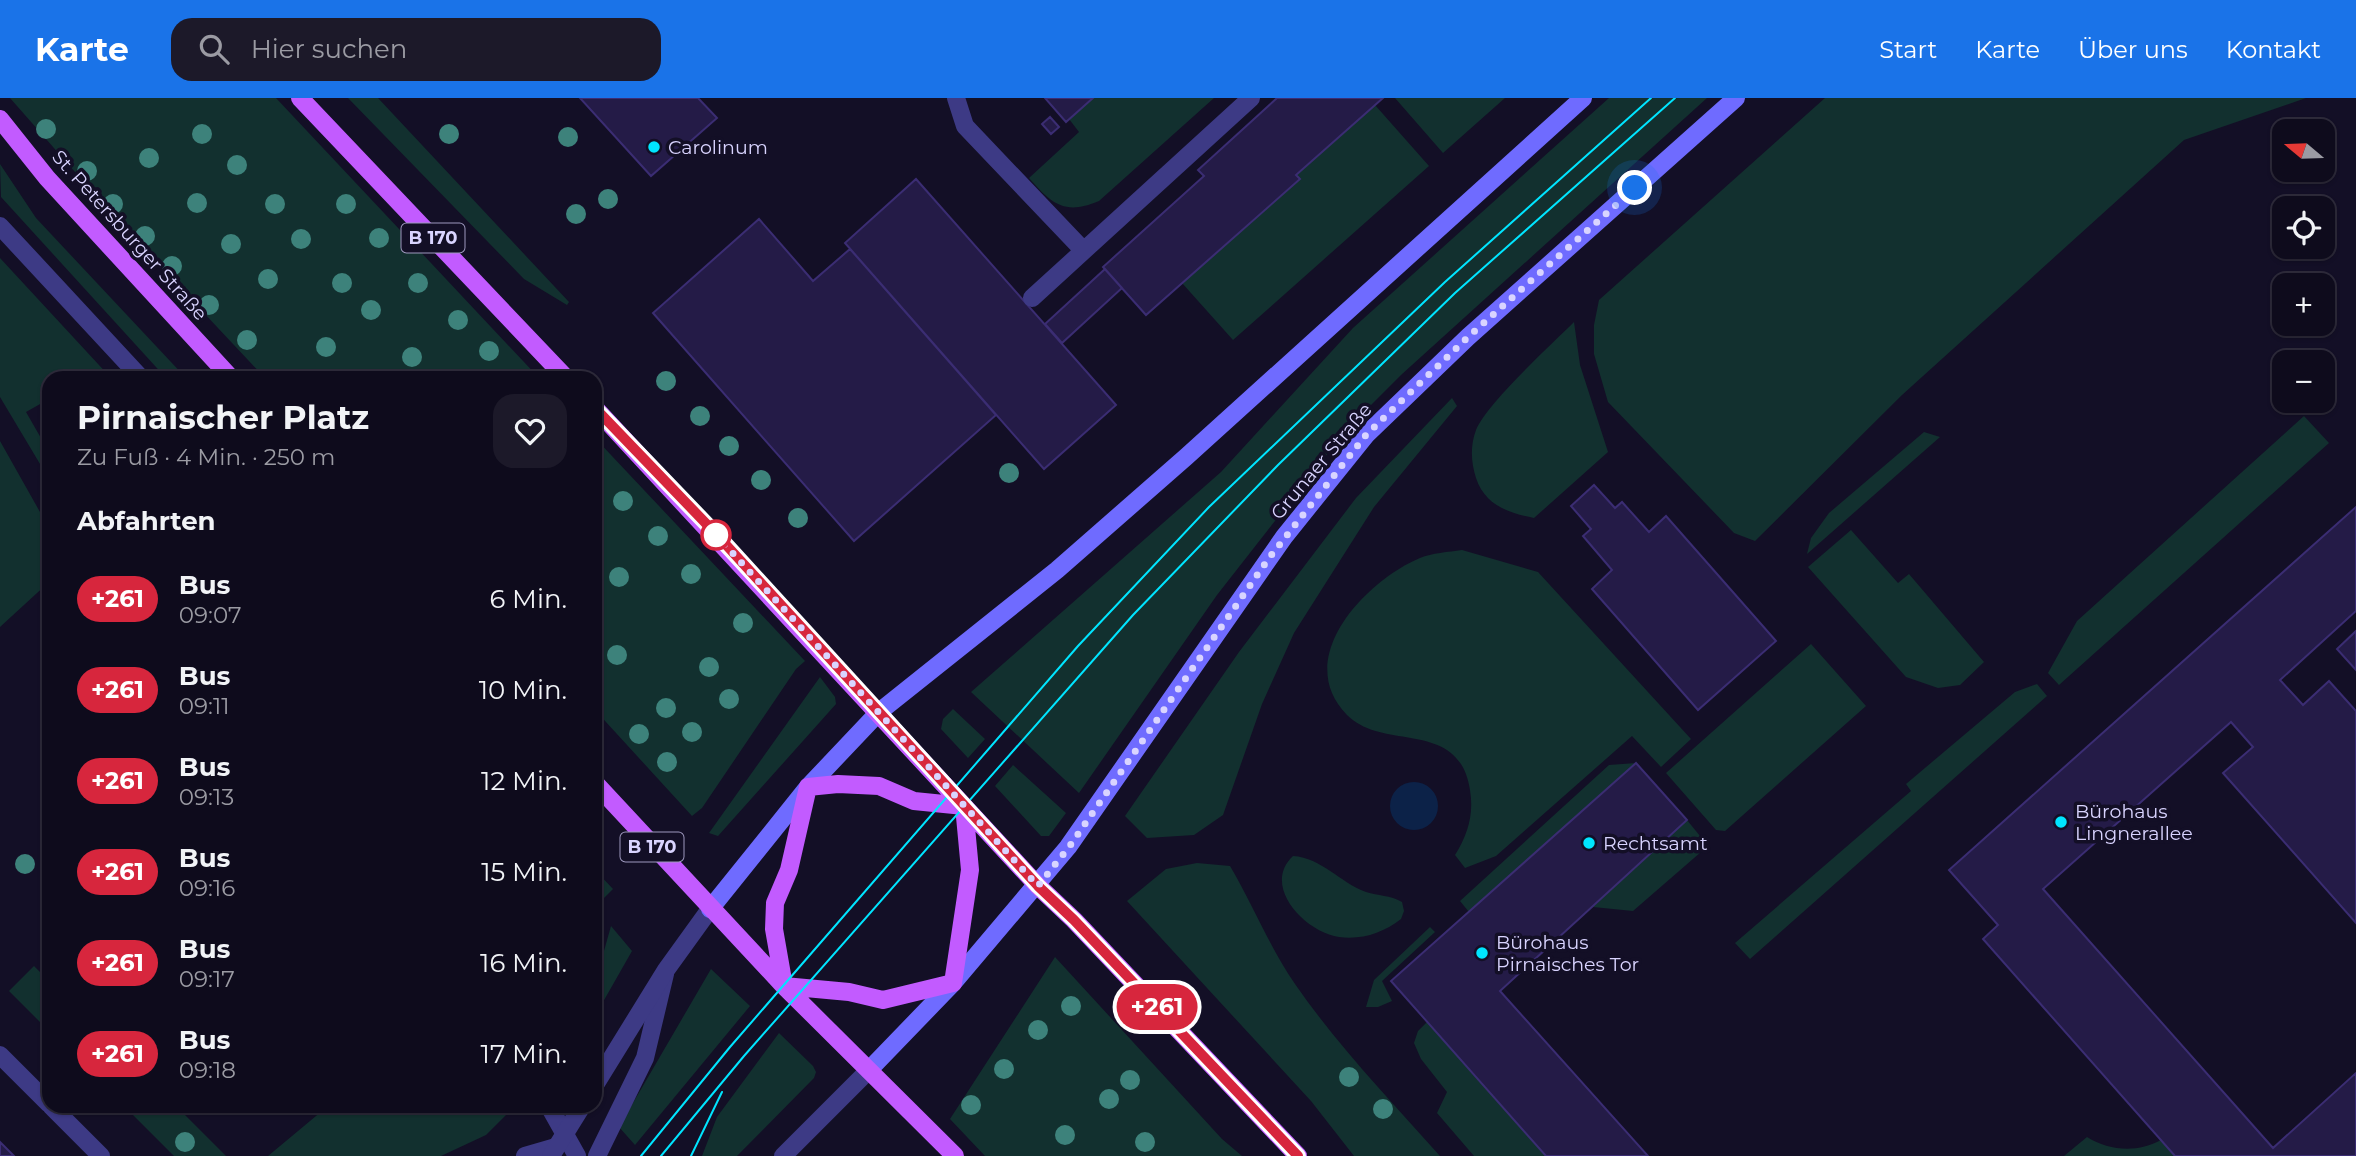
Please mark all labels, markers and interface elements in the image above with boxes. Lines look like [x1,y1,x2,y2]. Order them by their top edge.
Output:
search box [171,18,661,81]
text: Karte [35,29,129,69]
icon: search [195,30,233,68]
text: Hier suchen [251,33,407,65]
text: Start [1879,35,1937,64]
text: Karte [1975,35,2040,64]
text: Über uns [2078,35,2188,64]
text: Kontakt [2226,35,2321,64]
north arrow [2272,119,2334,182]
map controls [2272,119,2335,413]
place label: Carolinum [668,136,768,159]
marker: Carolinum [646,139,662,155]
street label: St. Petersburger Straße [47,146,212,325]
your location [1617,170,1652,205]
button: locate [2272,196,2335,259]
road number: B 170 [402,223,464,252]
button: + [2272,273,2335,336]
button: − [2272,350,2335,413]
button: heart [493,394,567,468]
text: Pirnaischer Platz [77,397,369,437]
street label: Grunaer Straße [1266,398,1377,524]
text: Zu Fuß · 4 Min. · 250 m [77,443,336,471]
text: Abfahrten [77,505,216,537]
unlabelled marker [701,520,731,550]
text: Bus [179,569,230,601]
text: 6 Min. [489,583,567,615]
text: +261 [91,584,144,613]
text: 09:07 [179,601,242,629]
text: Bus [179,660,230,692]
text: 10 Min. [479,674,567,706]
text: +261 [91,675,144,704]
text: 09:11 [179,692,230,720]
text: Bus [179,751,230,783]
text: 12 Min. [481,765,567,797]
text: +261 [91,766,144,795]
text: 09:13 [179,783,234,811]
place label: Bürohaus Lingnerallee [2075,800,2193,845]
marker: Bürohaus Lingnerallee [2053,814,2069,830]
road number: B 170 [620,832,684,862]
place label: Rechtsamt [1603,832,1708,855]
marker: Rechtsamt [1581,835,1597,851]
text: Bus [179,842,230,874]
text: 15 Min. [481,856,567,888]
text: +261 [91,857,144,886]
text: 09:16 [179,874,235,902]
place label: Bürohaus Pirnaisches Tor [1496,931,1639,976]
text: Bus [179,933,230,965]
marker: Bürohaus Pirnaisches Tor [1474,945,1490,961]
text: 16 Min. [480,947,567,979]
text: +261 [91,948,144,977]
text: 09:17 [179,965,235,993]
line badge: +261 [1108,984,1206,1030]
text: +261 [1131,992,1183,1021]
text: Bus [179,1024,230,1056]
text: 17 Min. [481,1038,567,1070]
text: +261 [91,1039,144,1068]
text: 09:18 [179,1056,236,1084]

